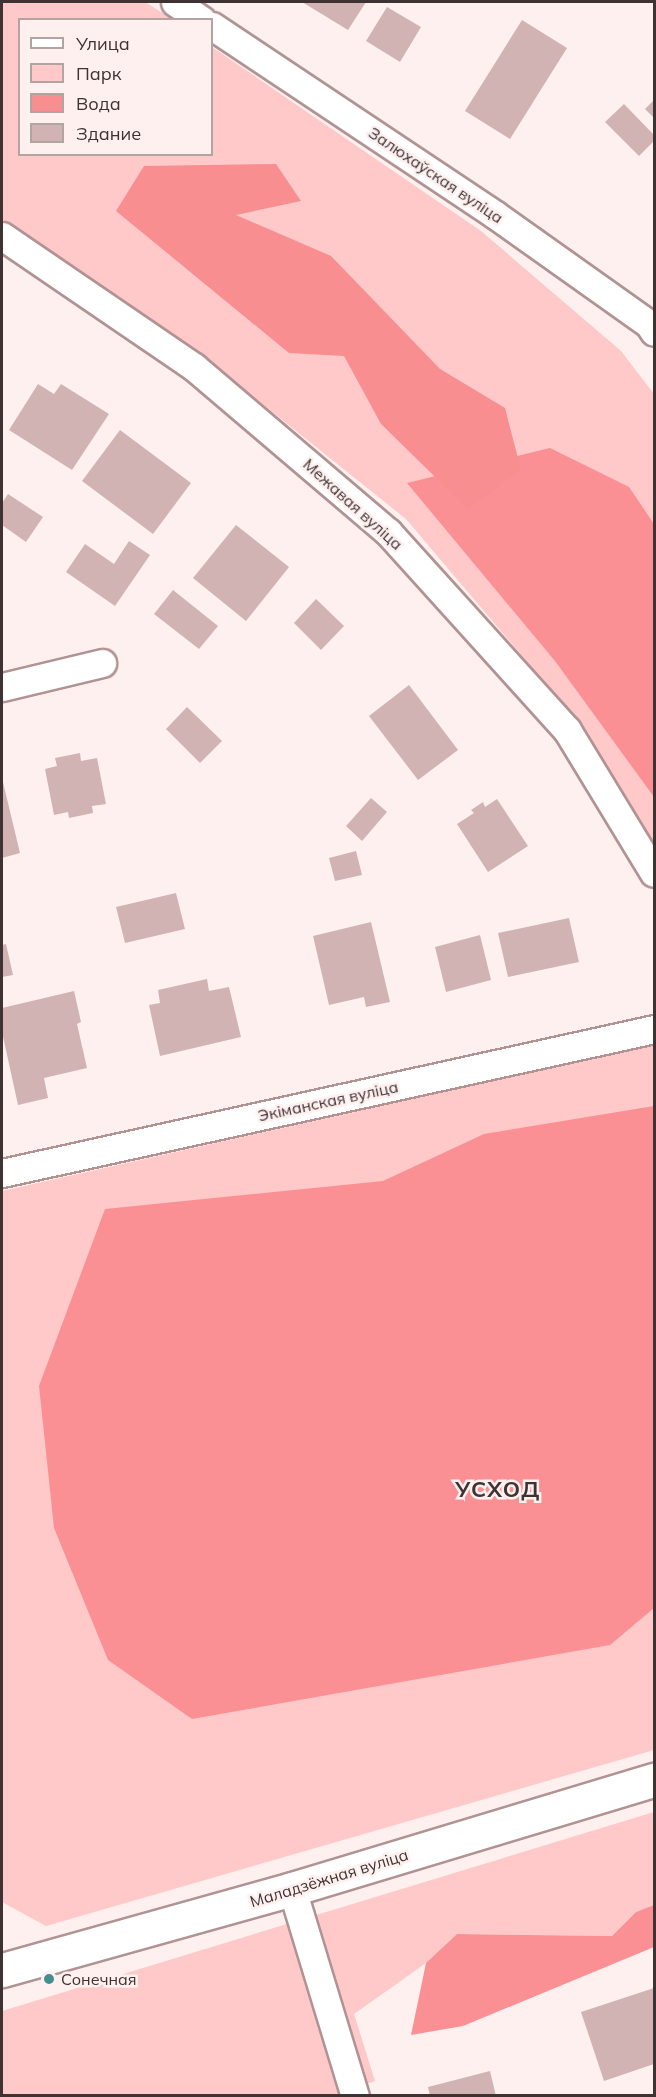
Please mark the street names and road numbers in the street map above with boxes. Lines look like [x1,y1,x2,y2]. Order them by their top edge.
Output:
street label: Залюхаўская вуліца [365,123,507,227]
street label: Межавая вуліца [299,454,407,554]
street label: Экіманская вуліца [256,1077,400,1125]
street label: Маладзёжная вуліца [248,1845,410,1911]

